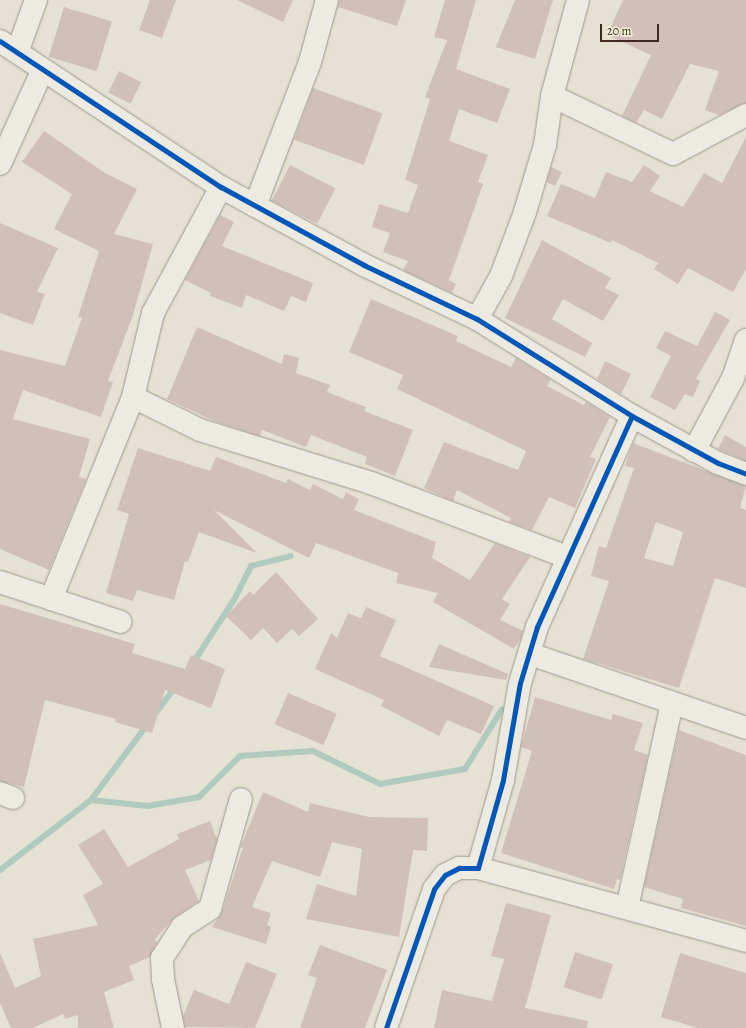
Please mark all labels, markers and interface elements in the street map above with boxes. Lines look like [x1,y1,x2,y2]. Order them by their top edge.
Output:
scale bar [602,16,661,42]
text: 20 m [607,23,631,39]

